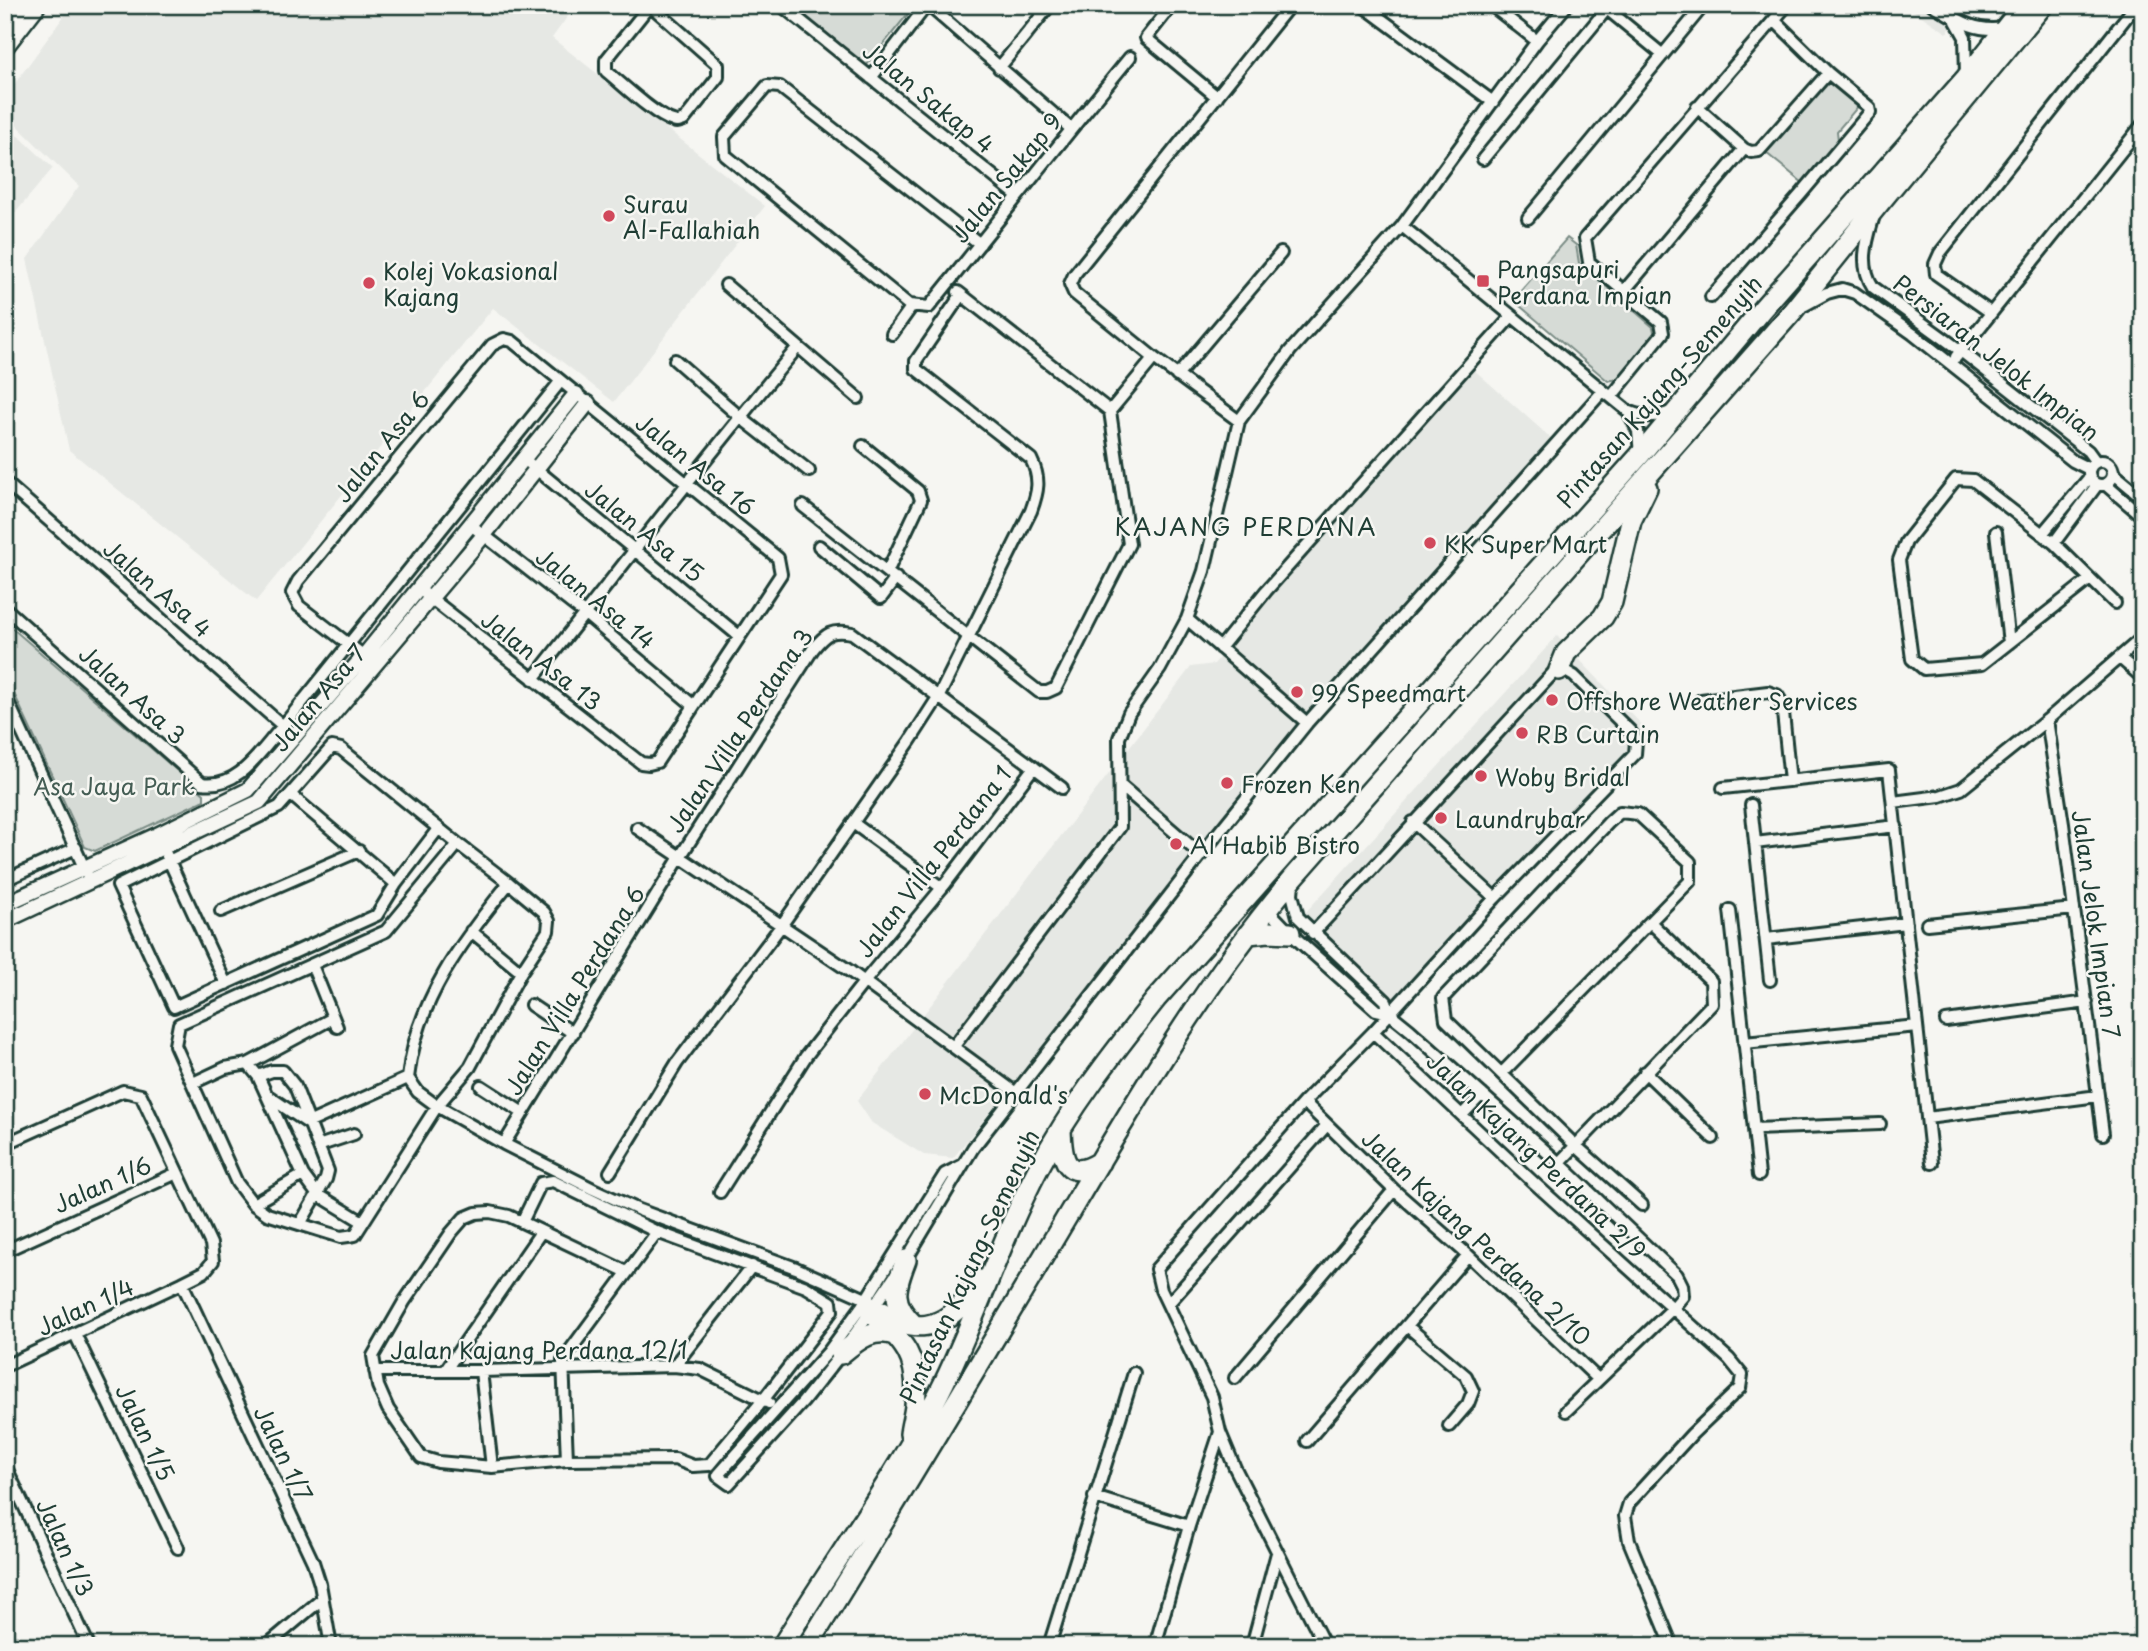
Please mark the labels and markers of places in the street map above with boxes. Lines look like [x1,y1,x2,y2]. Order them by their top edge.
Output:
place label: Surau Al-Fallahiah [623,186,760,247]
marker: Surau Al-Fallahiah [601,208,617,224]
place label: Pangsapuri Perdana Impian [1497,251,1672,312]
place label: Kolej Vokasional Kajang [383,253,558,314]
marker: Pangsapuri Perdana Impian [1475,273,1491,289]
marker: Kolej Vokasional Kajang [361,275,377,291]
place label: KK Super Mart [1444,526,1607,561]
marker: KK Super Mart [1422,535,1438,551]
place label: 99 Speedmart [1311,675,1466,710]
place label: Offshore Weather Services [1566,683,1857,718]
marker: 99 Speedmart [1289,684,1305,700]
marker: Offshore Weather Services [1544,692,1560,708]
place label: RB Curtain [1536,716,1660,751]
marker: RB Curtain [1514,725,1530,741]
place label: Woby Bridal [1495,759,1630,794]
place label: Frozen Ken [1241,766,1361,801]
marker: Woby Bridal [1473,768,1489,784]
marker: Frozen Ken [1219,775,1235,791]
place label: Laundrybar [1455,801,1585,836]
marker: Laundrybar [1433,810,1449,826]
place label: Al Habib Bistro [1190,827,1360,862]
marker: Al Habib Bistro [1168,836,1184,852]
place label: McDonald's [939,1077,1068,1112]
marker: McDonald's [917,1086,933,1102]

